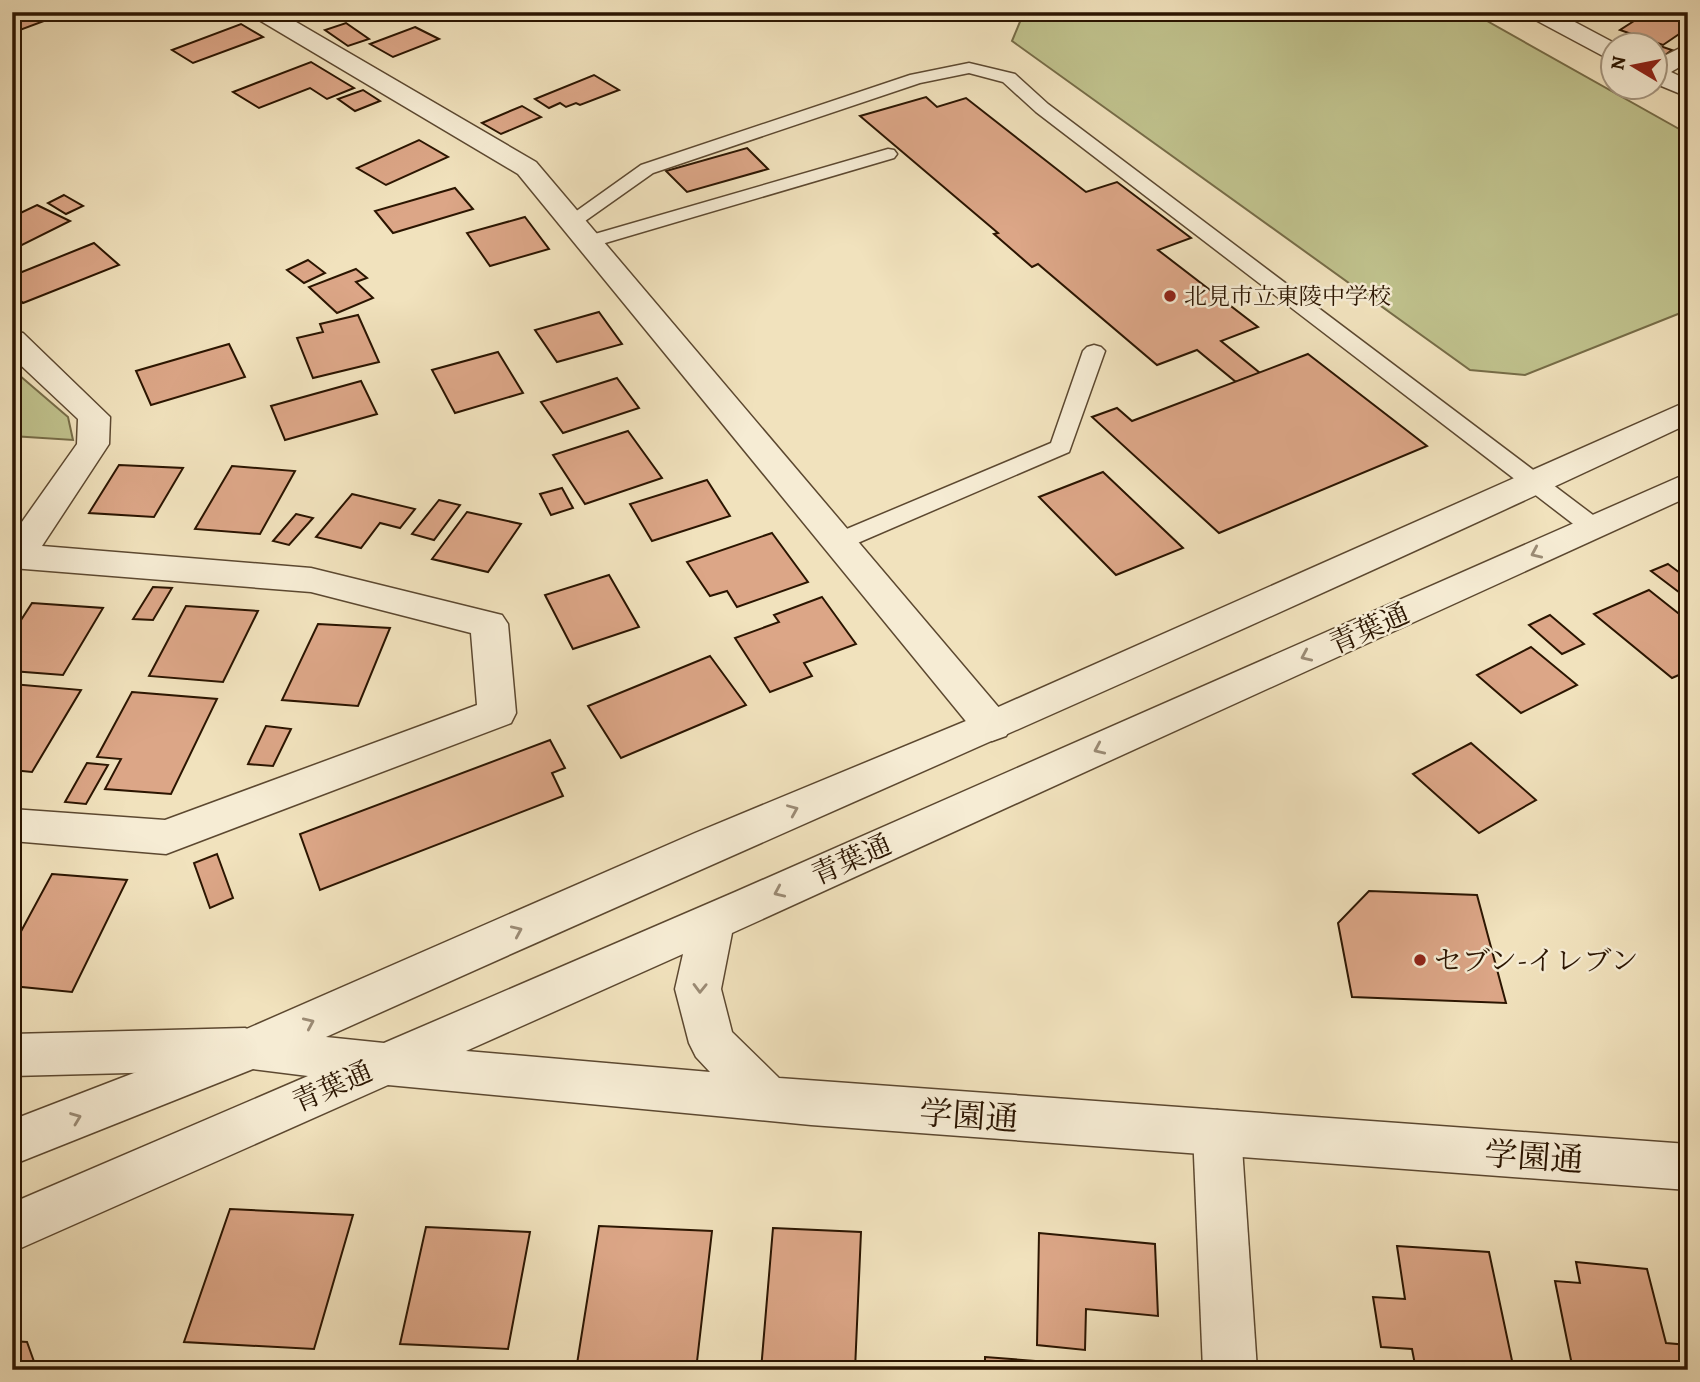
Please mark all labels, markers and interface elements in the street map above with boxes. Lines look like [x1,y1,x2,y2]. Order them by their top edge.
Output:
north arrow [1598,32,1668,102]
text: N [1604,54,1632,72]
place label: 北見市立東陵中学校 [1184,281,1391,312]
marker: 北見市立東陵中学校 [1162,288,1178,304]
one-way arrow [1531,545,1544,559]
street label: 青葉通 [1323,594,1416,663]
one-way arrow [1301,648,1314,662]
one-way arrow [1094,741,1106,755]
one-way arrow [786,804,798,818]
street label: 青葉通 [805,825,898,894]
one-way arrow [774,884,786,898]
one-way arrow [510,925,522,939]
place label: セブン-イレブン [1434,942,1638,980]
marker: セブン-イレブン [1412,952,1428,968]
one-way arrow [693,983,708,994]
one-way arrow [302,1017,315,1031]
street label: 青葉通 [286,1052,379,1121]
street label: 学園通 [918,1090,1020,1141]
one-way arrow [69,1112,81,1126]
street label: 学園通 [1483,1131,1585,1182]

